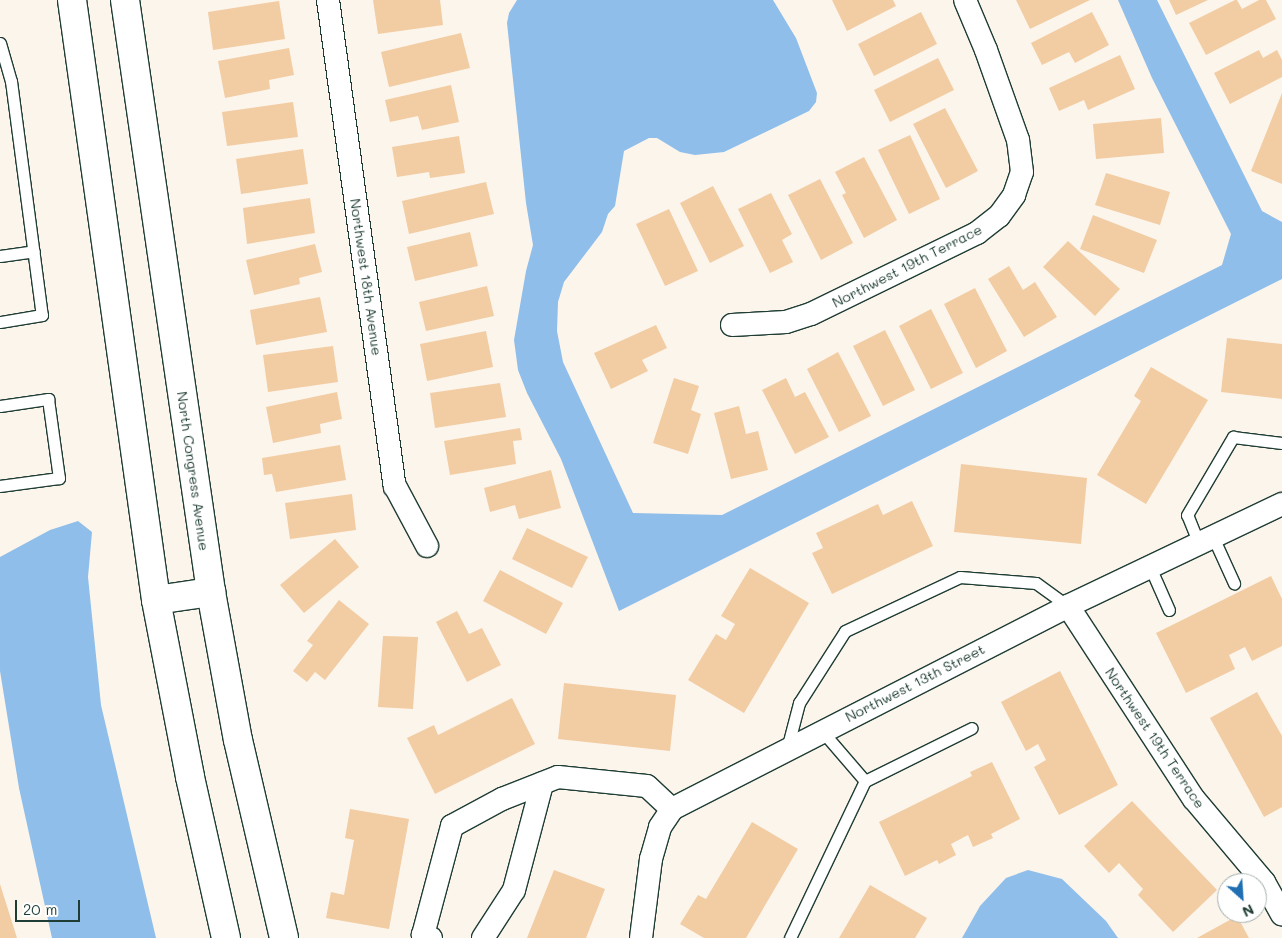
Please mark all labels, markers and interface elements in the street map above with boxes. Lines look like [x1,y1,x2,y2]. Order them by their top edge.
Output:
street label: Northwest 18th Avenue [347,197,385,357]
street label: Northwest 19th Terrace [829,221,985,311]
street label: North Congress Avenue [174,390,212,552]
street label: Northwest 13th Street [842,641,988,725]
street label: Northwest 19th Terrace [1102,665,1208,811]
north arrow [1217,873,1267,923]
scale bar [18,890,82,922]
text: 20 m [23,899,57,919]
text: N [1239,900,1257,922]

